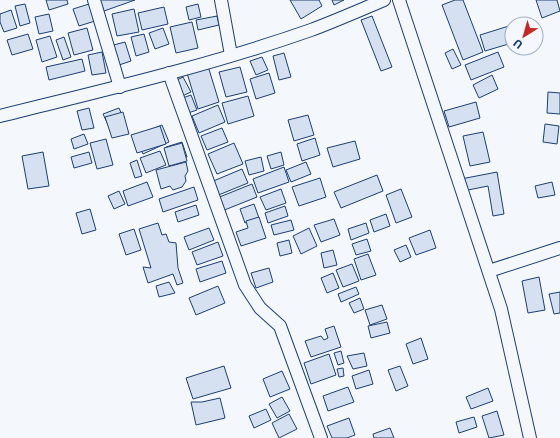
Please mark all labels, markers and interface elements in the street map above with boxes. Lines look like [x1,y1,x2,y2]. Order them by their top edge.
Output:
north arrow [504,16,544,56]
text: U [511,37,525,52]

